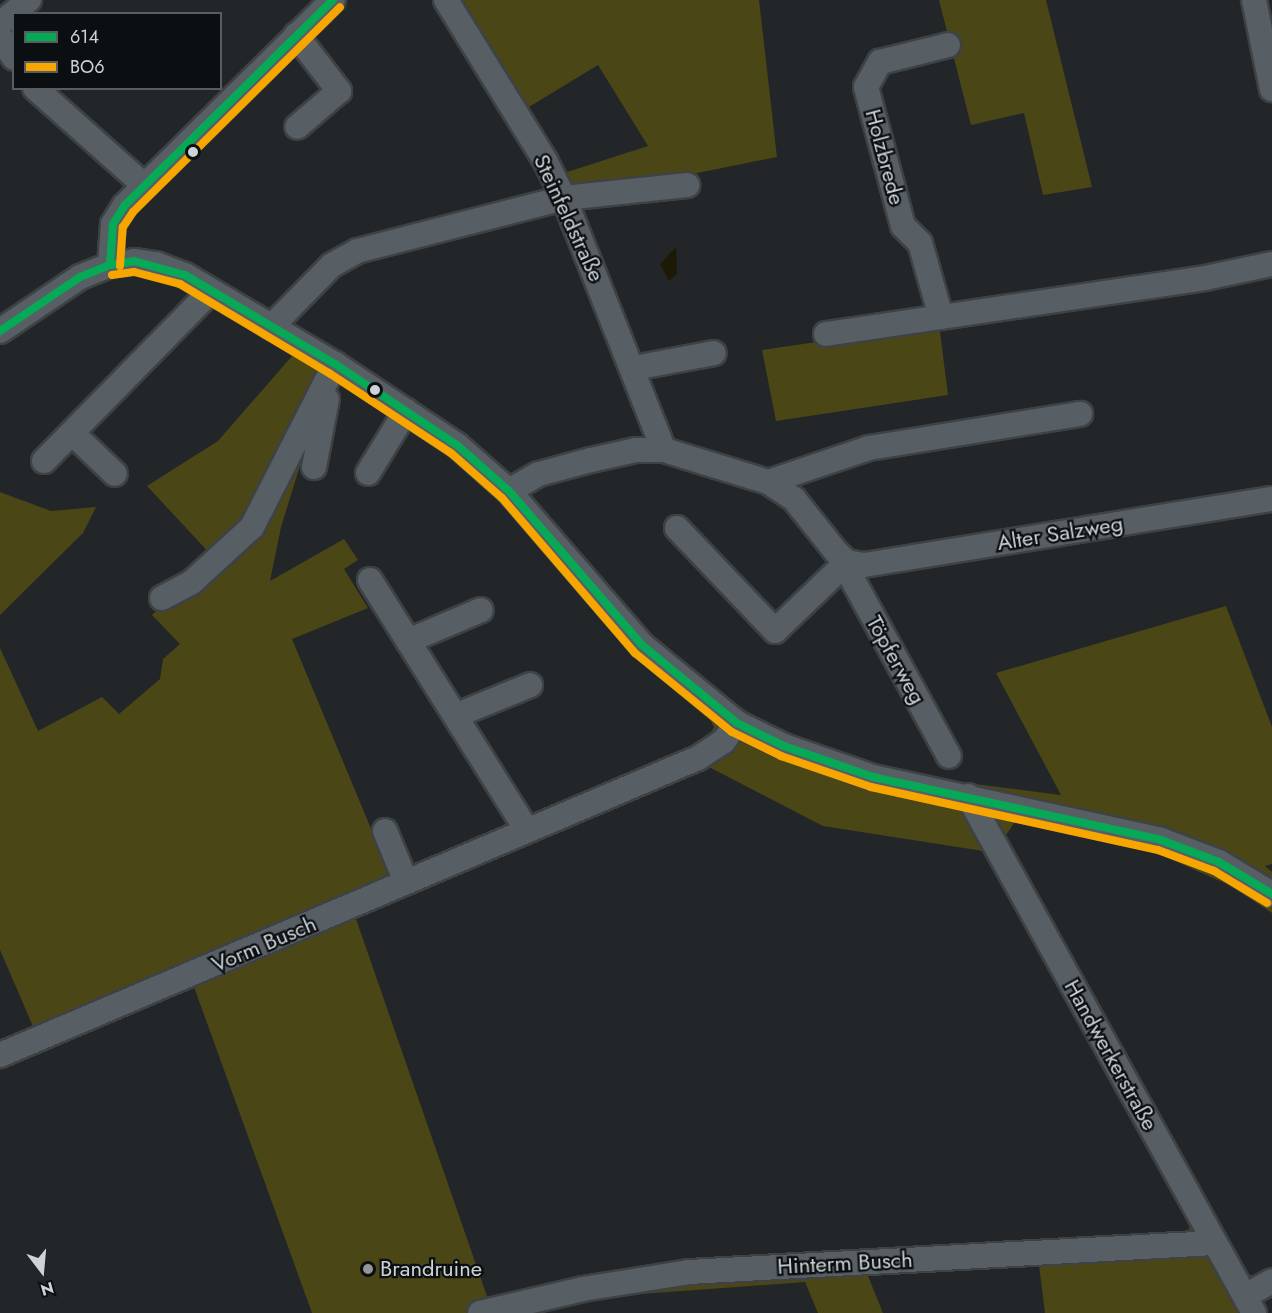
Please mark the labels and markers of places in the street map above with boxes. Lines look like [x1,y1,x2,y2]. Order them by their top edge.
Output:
unlabelled marker [187,146,199,158]
unlabelled marker [369,384,381,396]
place label: Brandruine [380,1256,482,1282]
marker: Brandruine [361,1262,375,1276]

